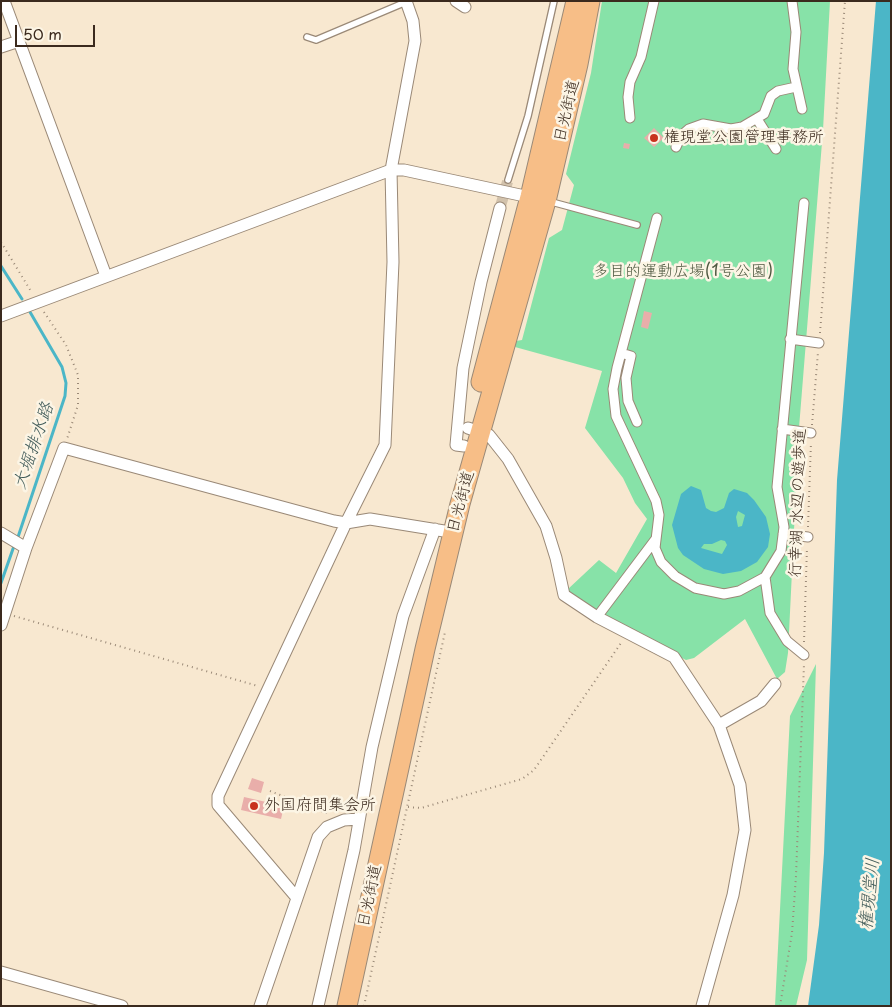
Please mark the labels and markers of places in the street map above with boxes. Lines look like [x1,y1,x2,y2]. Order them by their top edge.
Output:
place label: 権現堂公園管理事務所 [664,128,824,148]
marker: 権現堂公園管理事務所 [648,132,660,144]
place label: 外国府間集会所 [264,796,376,816]
marker: 外国府間集会所 [248,800,260,812]

